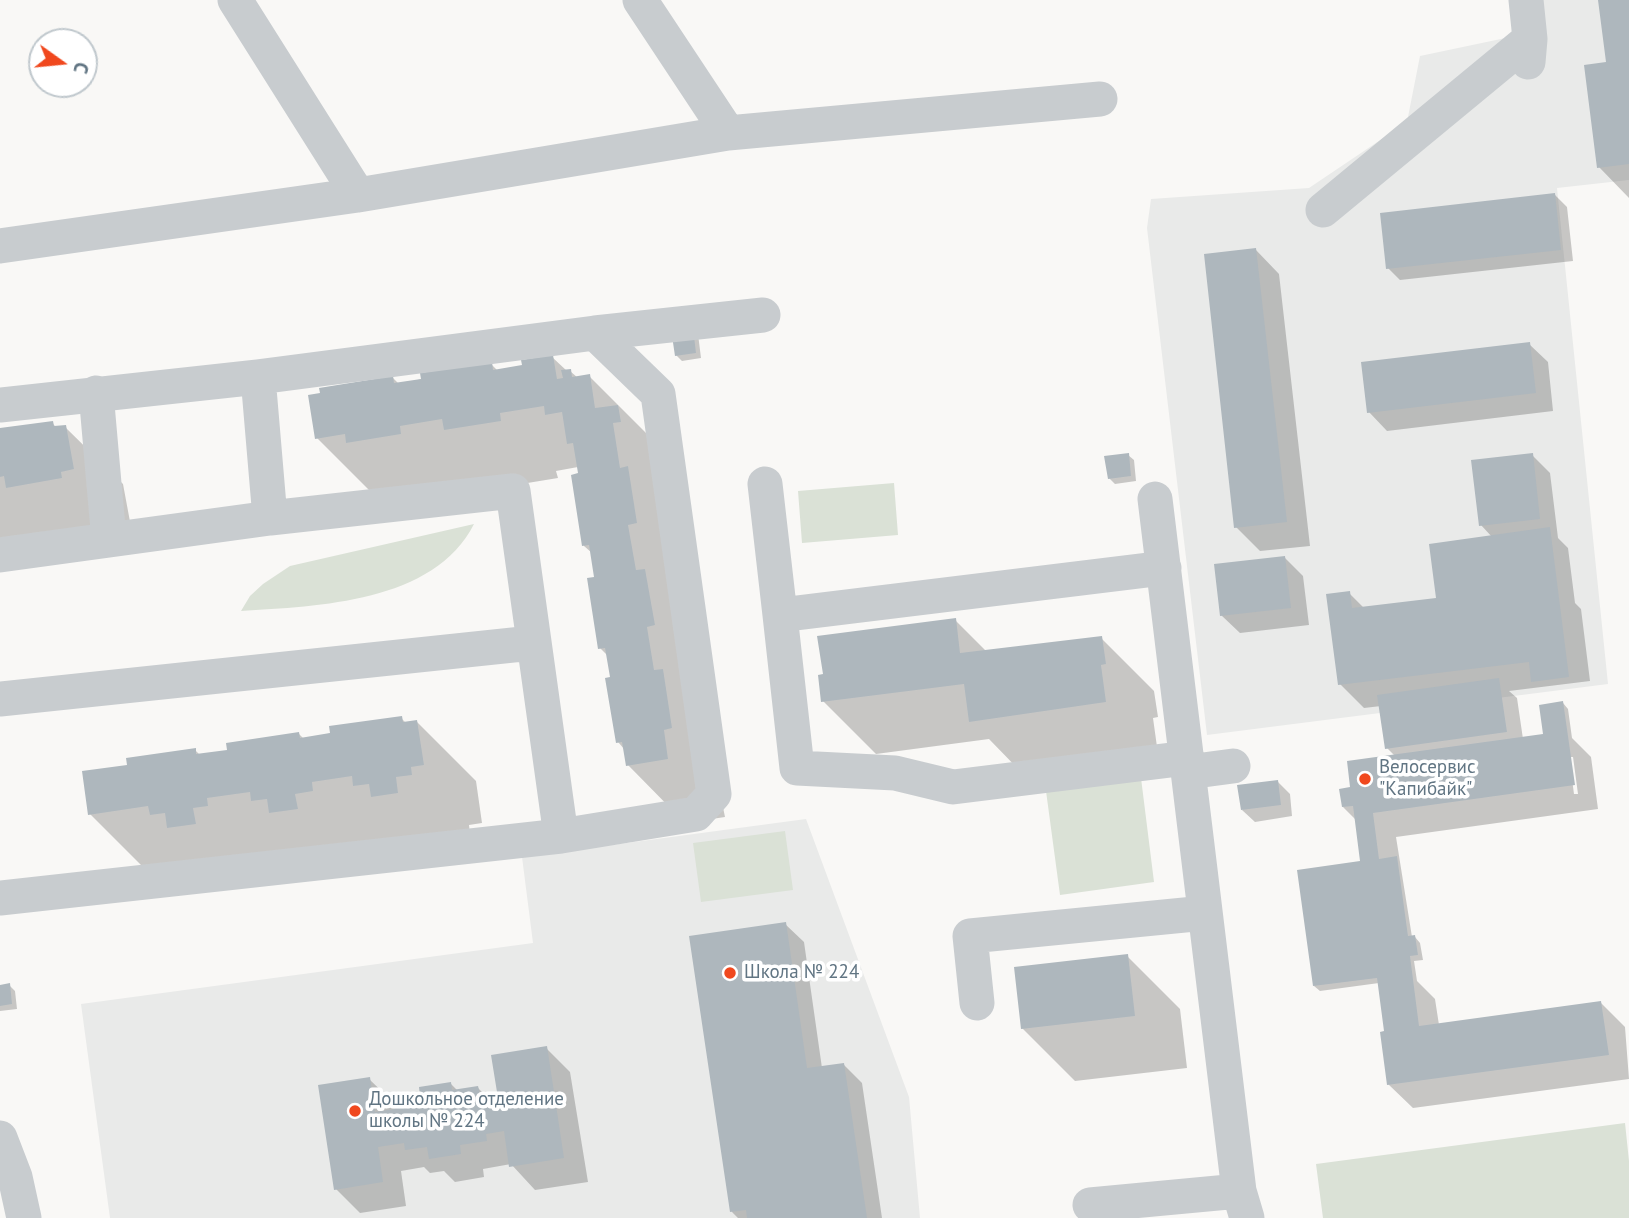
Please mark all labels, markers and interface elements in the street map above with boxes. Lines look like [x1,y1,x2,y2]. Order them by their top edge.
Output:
north arrow [28,28,98,98]
text: С [68,60,94,76]
place label: Велосервис "Капибайк" [1379,757,1476,801]
marker: Велосервис "Капибайк" [1357,771,1373,787]
place label: Школа № 224 [744,962,859,984]
marker: Школа № 224 [722,965,738,981]
place label: Дошкольное отделение школы № 224 [369,1089,564,1133]
marker: Дошкольное отделение школы № 224 [347,1103,363,1119]

